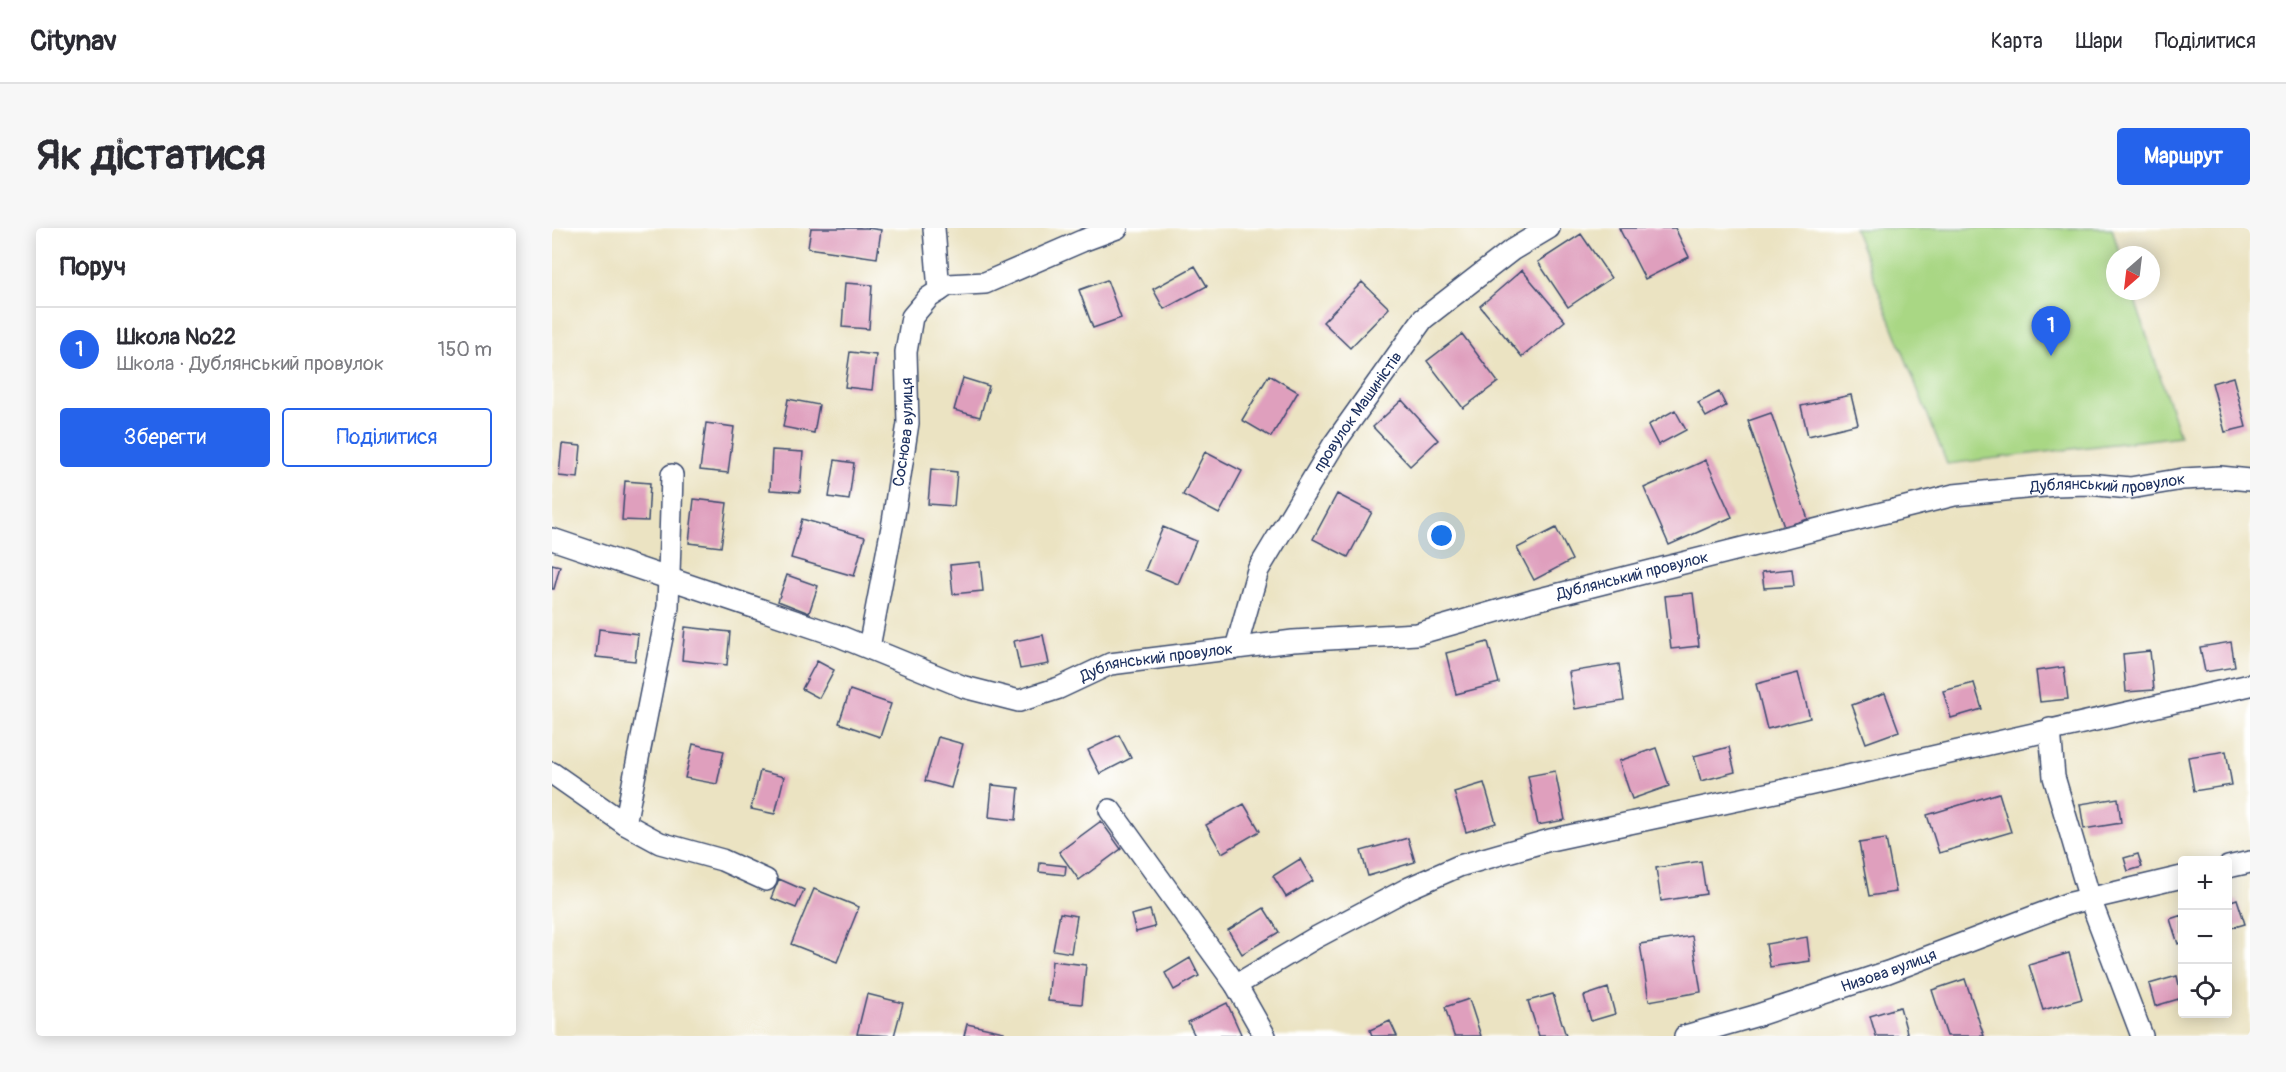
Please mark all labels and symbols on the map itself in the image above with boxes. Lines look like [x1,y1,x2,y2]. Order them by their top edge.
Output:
north arrow [2106,246,2160,300]
pin: 1 [2032,306,2070,356]
street label: провулок Машиністів [1309,348,1407,476]
street label: Соснова вулиця [888,377,918,488]
street label: Дублянський провулок [2028,469,2187,498]
your location [1427,521,1456,550]
street label: Дублянський провулок [1553,547,1711,605]
street label: Дублянський провулок [1076,639,1234,687]
street label: Низова вулиця [1838,944,1939,997]

